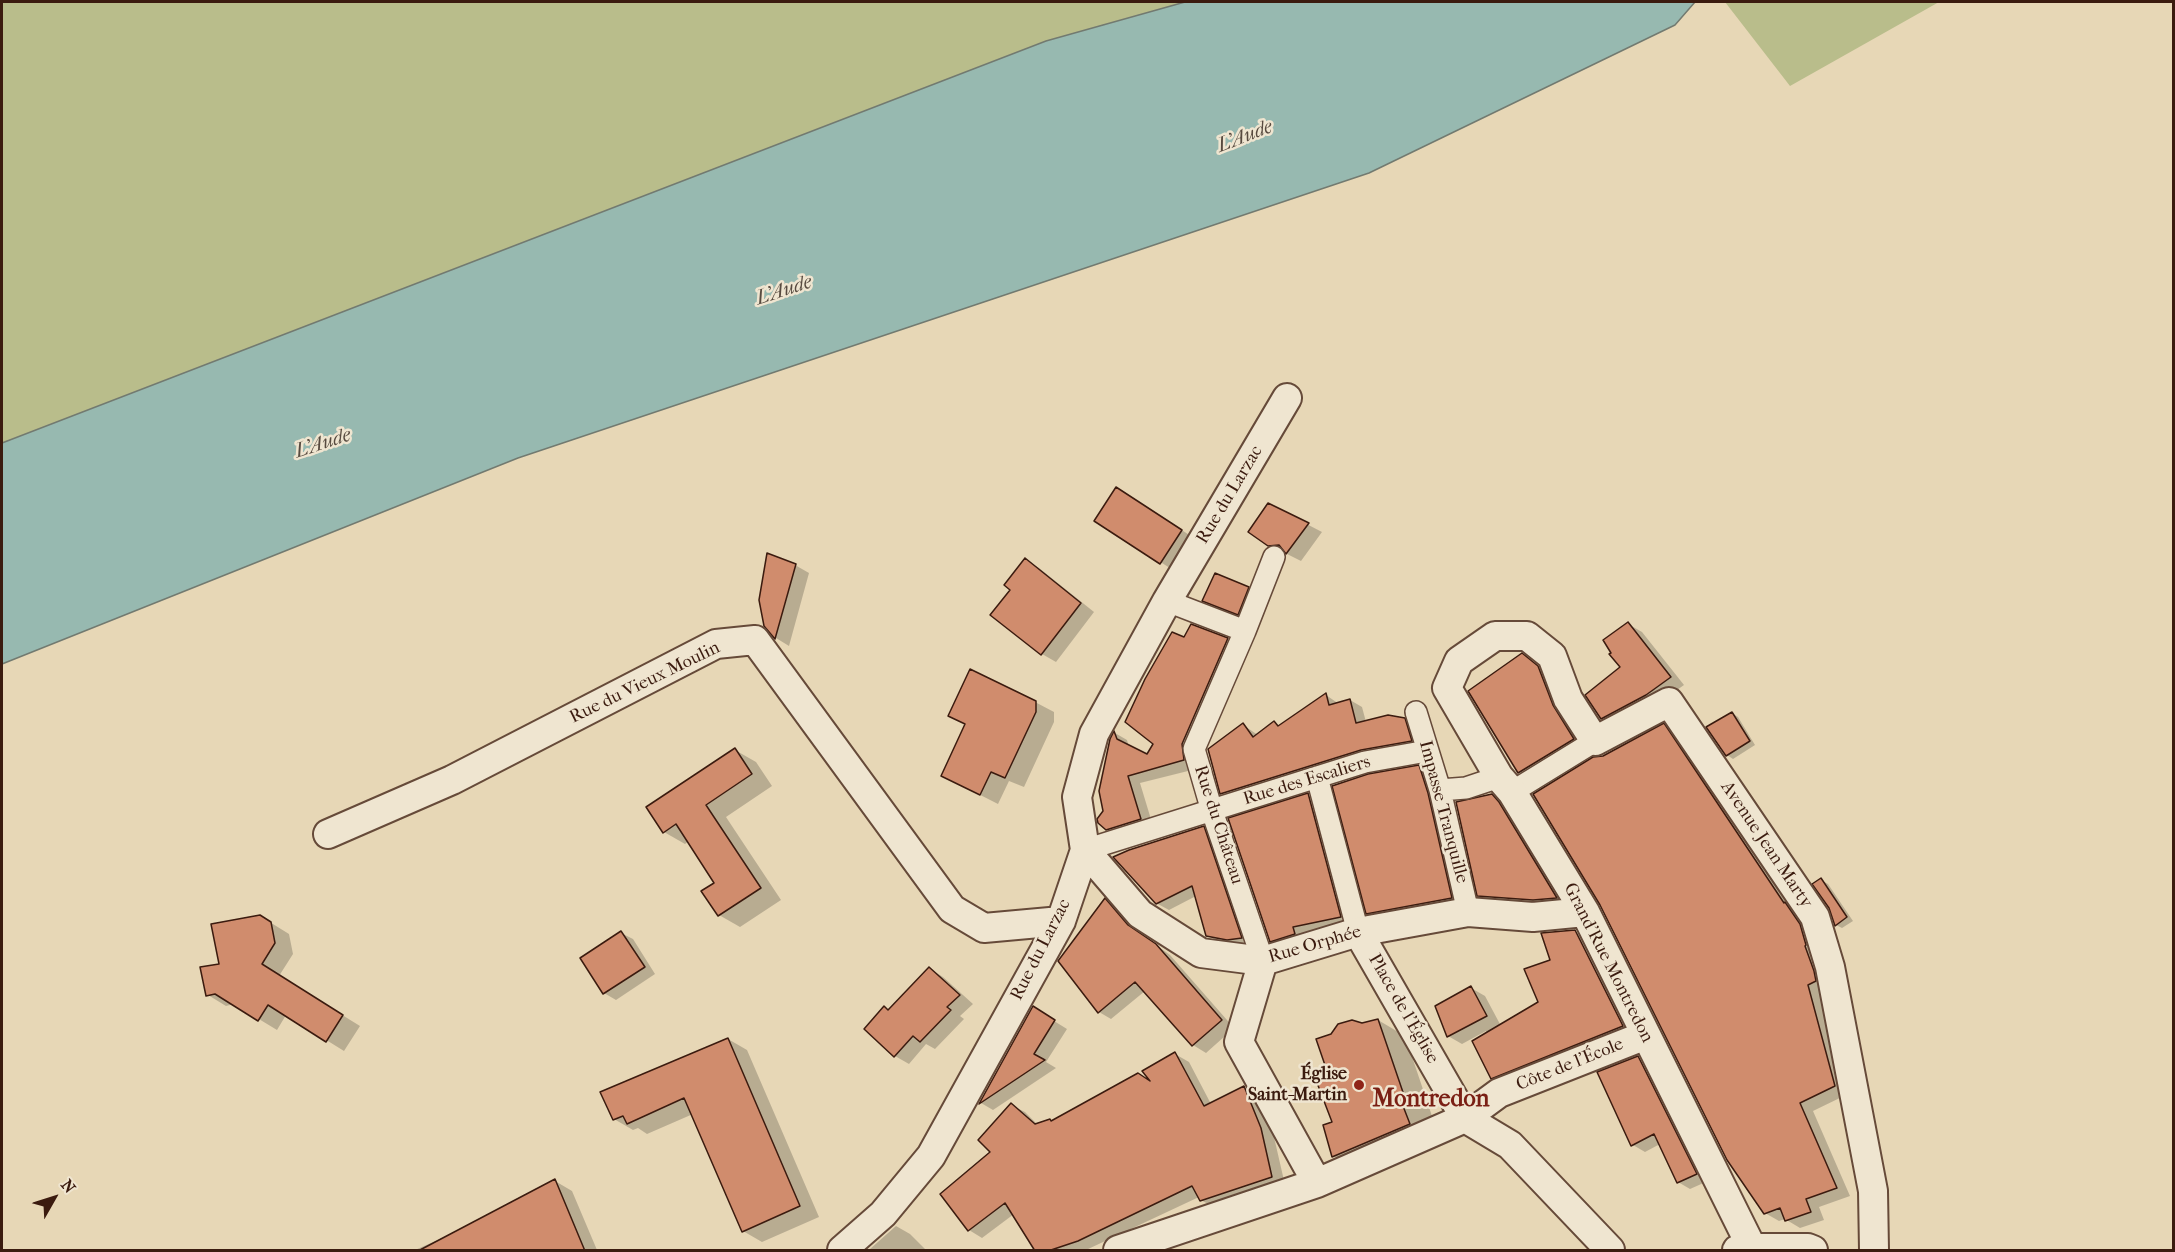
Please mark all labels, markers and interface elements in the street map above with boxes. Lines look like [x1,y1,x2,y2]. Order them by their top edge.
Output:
water label: L'Aude [1214,115,1276,159]
water label: L'Aude [753,271,815,311]
water label: L'Aude [292,424,354,464]
street label: Rue du Larzac [1192,442,1268,548]
street label: Rue du Vieux Moulin [566,637,724,729]
street label: Impasse Tranquille [1414,738,1472,886]
street label: Rue des Escaliers [1241,751,1373,811]
street label: Rue du Château [1189,763,1247,887]
street label: Avenue Jean Marty [1716,777,1816,913]
street label: Grand'Rue Montredon [1558,880,1658,1046]
street label: Rue du Larzac [1006,896,1076,1004]
street label: Rue Orphée [1266,921,1364,969]
street label: Place de l'Église [1363,950,1443,1068]
street label: Côte de l'École [1513,1034,1627,1096]
place label: Église Saint-Martin [1248,1064,1347,1106]
marker: Église Saint-Martin [1352,1078,1366,1092]
district label: Montredon [1373,1086,1489,1114]
north arrow [24,1168,84,1228]
text: N [57,1176,80,1197]

